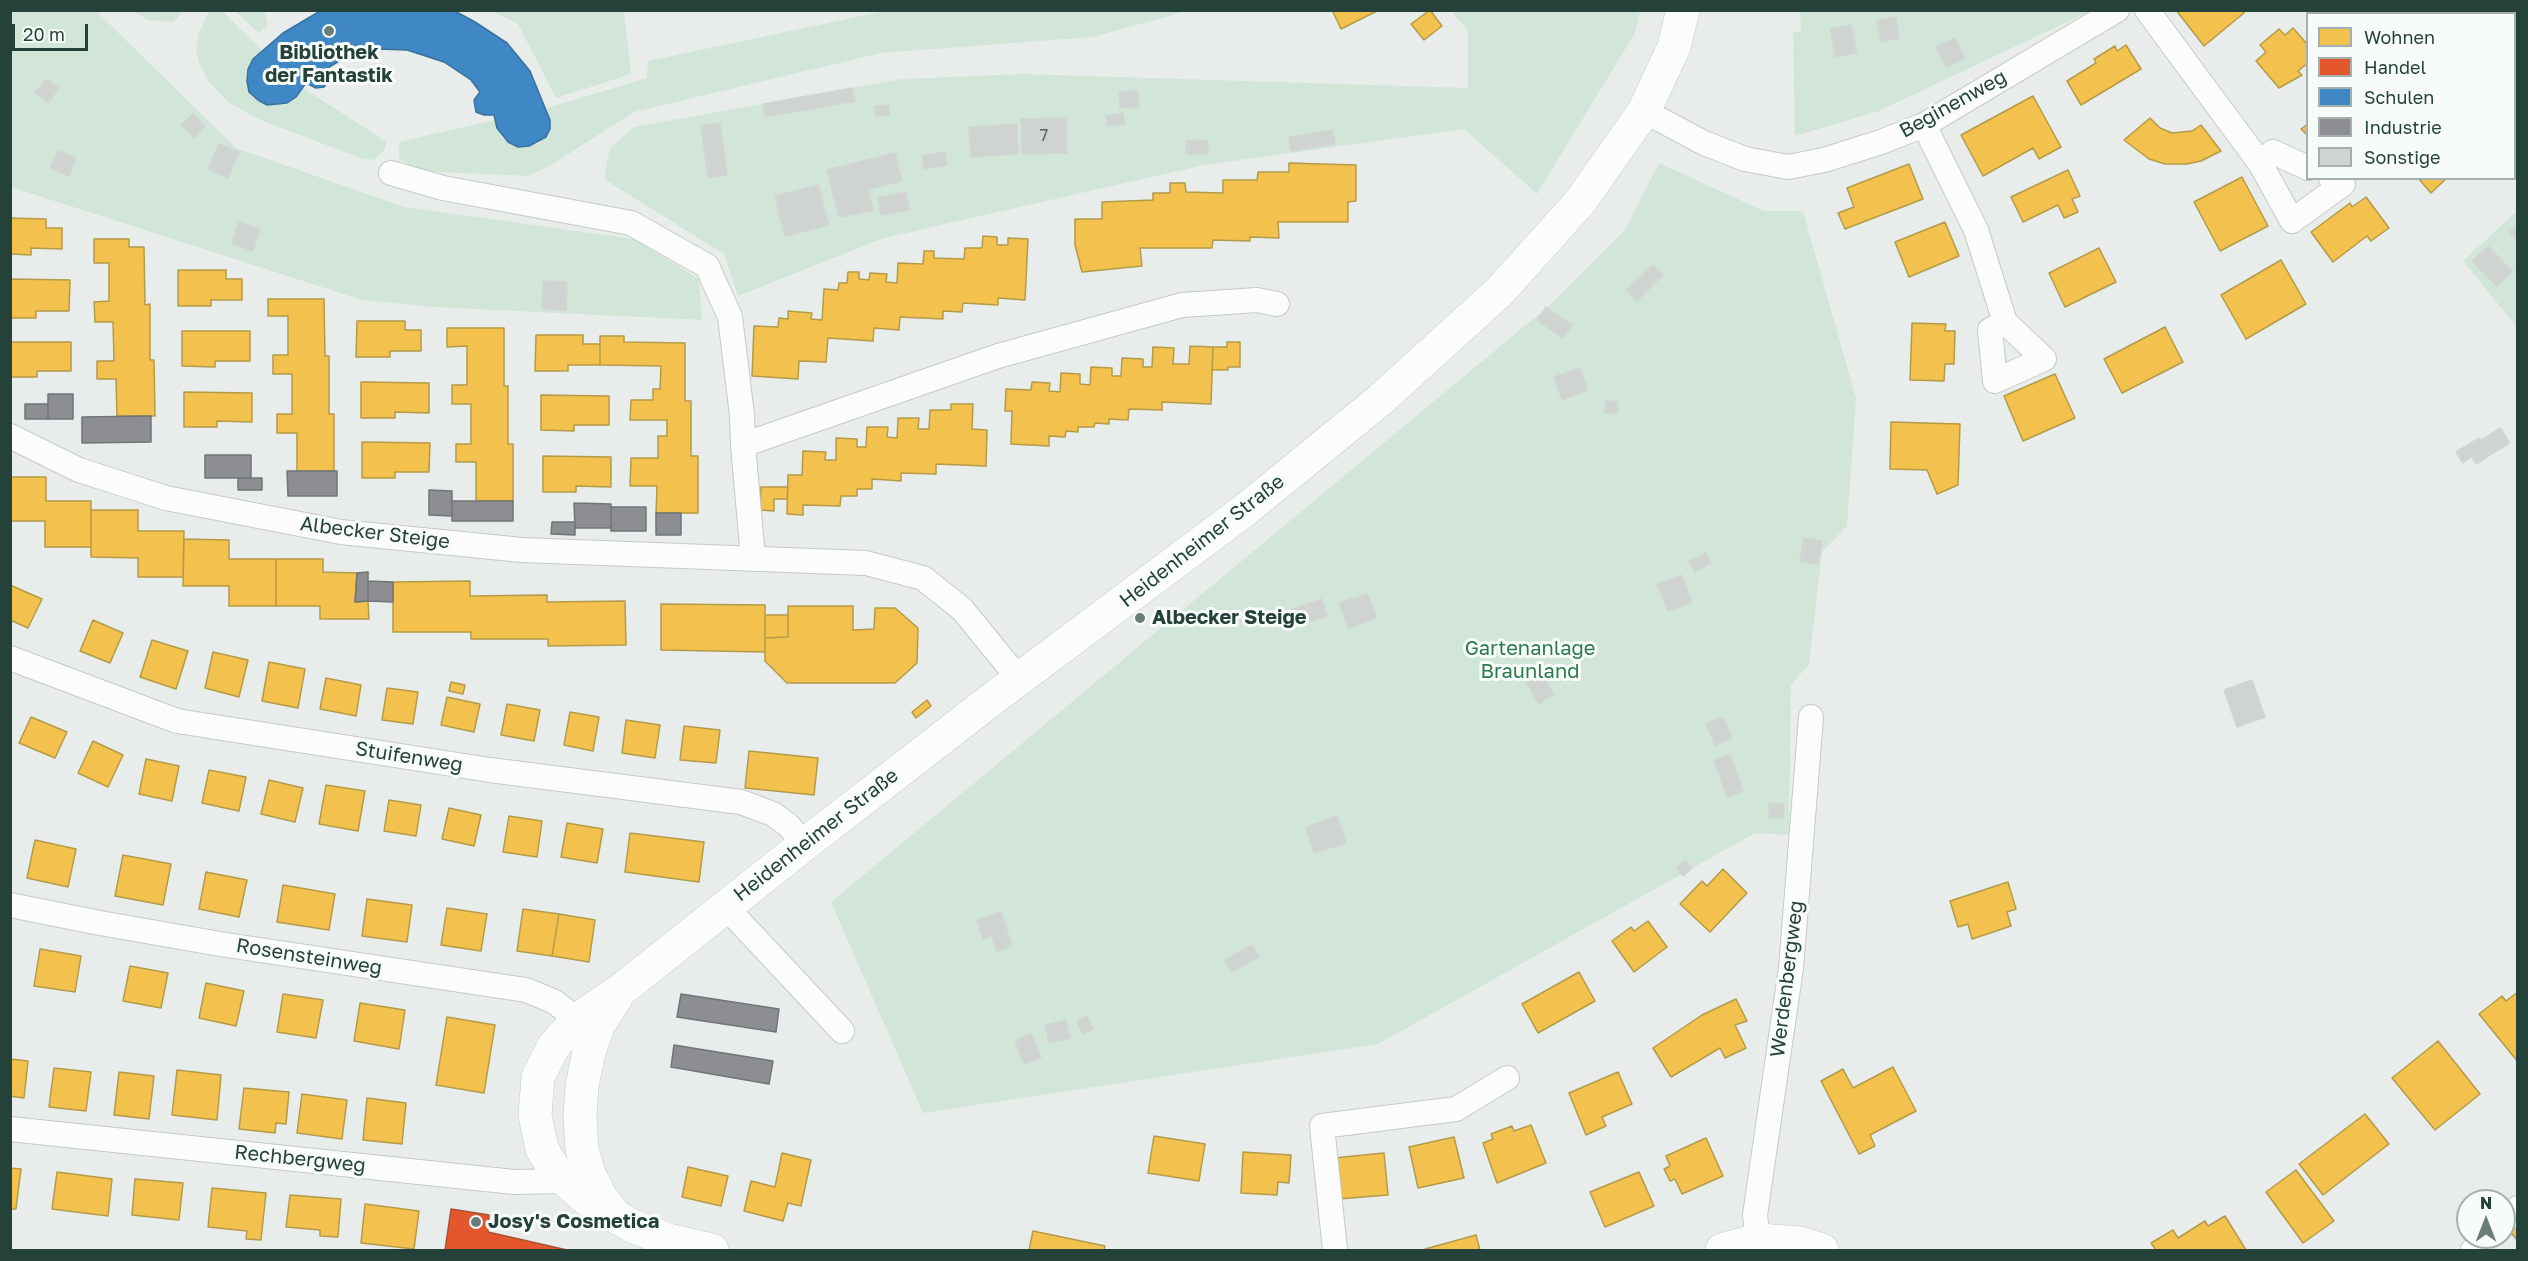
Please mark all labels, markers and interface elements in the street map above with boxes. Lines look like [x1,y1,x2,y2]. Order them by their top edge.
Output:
scale bar [15,12,92,50]
legend [2306,12,2516,180]
text: 20 m [23,23,65,45]
marker: Bibliothek der Fantastik [322,24,336,38]
text: Wohnen [2364,26,2435,48]
place label: Bibliothek der Fantastik [265,41,393,88]
text: Handel [2364,56,2426,78]
street label: Beginenweg [1895,65,2011,143]
text: Schulen [2364,86,2434,108]
text: Industrie [2364,116,2442,138]
house number: 7 [1040,126,1048,146]
text: Sonstige [2364,146,2440,168]
street label: Heidenheimer Straße [1115,469,1289,613]
street label: Albecker Steige [299,512,451,554]
place label: Albecker Steige [1152,606,1307,630]
marker: Albecker Steige [1133,611,1147,625]
park label: Gartenanlage Braunland [1465,637,1595,684]
street label: Stuifenweg [354,737,464,777]
street label: Heidenheimer Straße [729,763,903,907]
street label: Werdenbergweg [1765,899,1809,1059]
street label: Rosensteinweg [234,934,384,980]
street label: Rechbergweg [233,1140,367,1178]
north arrow [2456,1189,2516,1249]
text: N [2480,1193,2492,1213]
place label: Josy's Cosmetica [488,1210,659,1234]
marker: Josy's Cosmetica [469,1215,483,1229]

